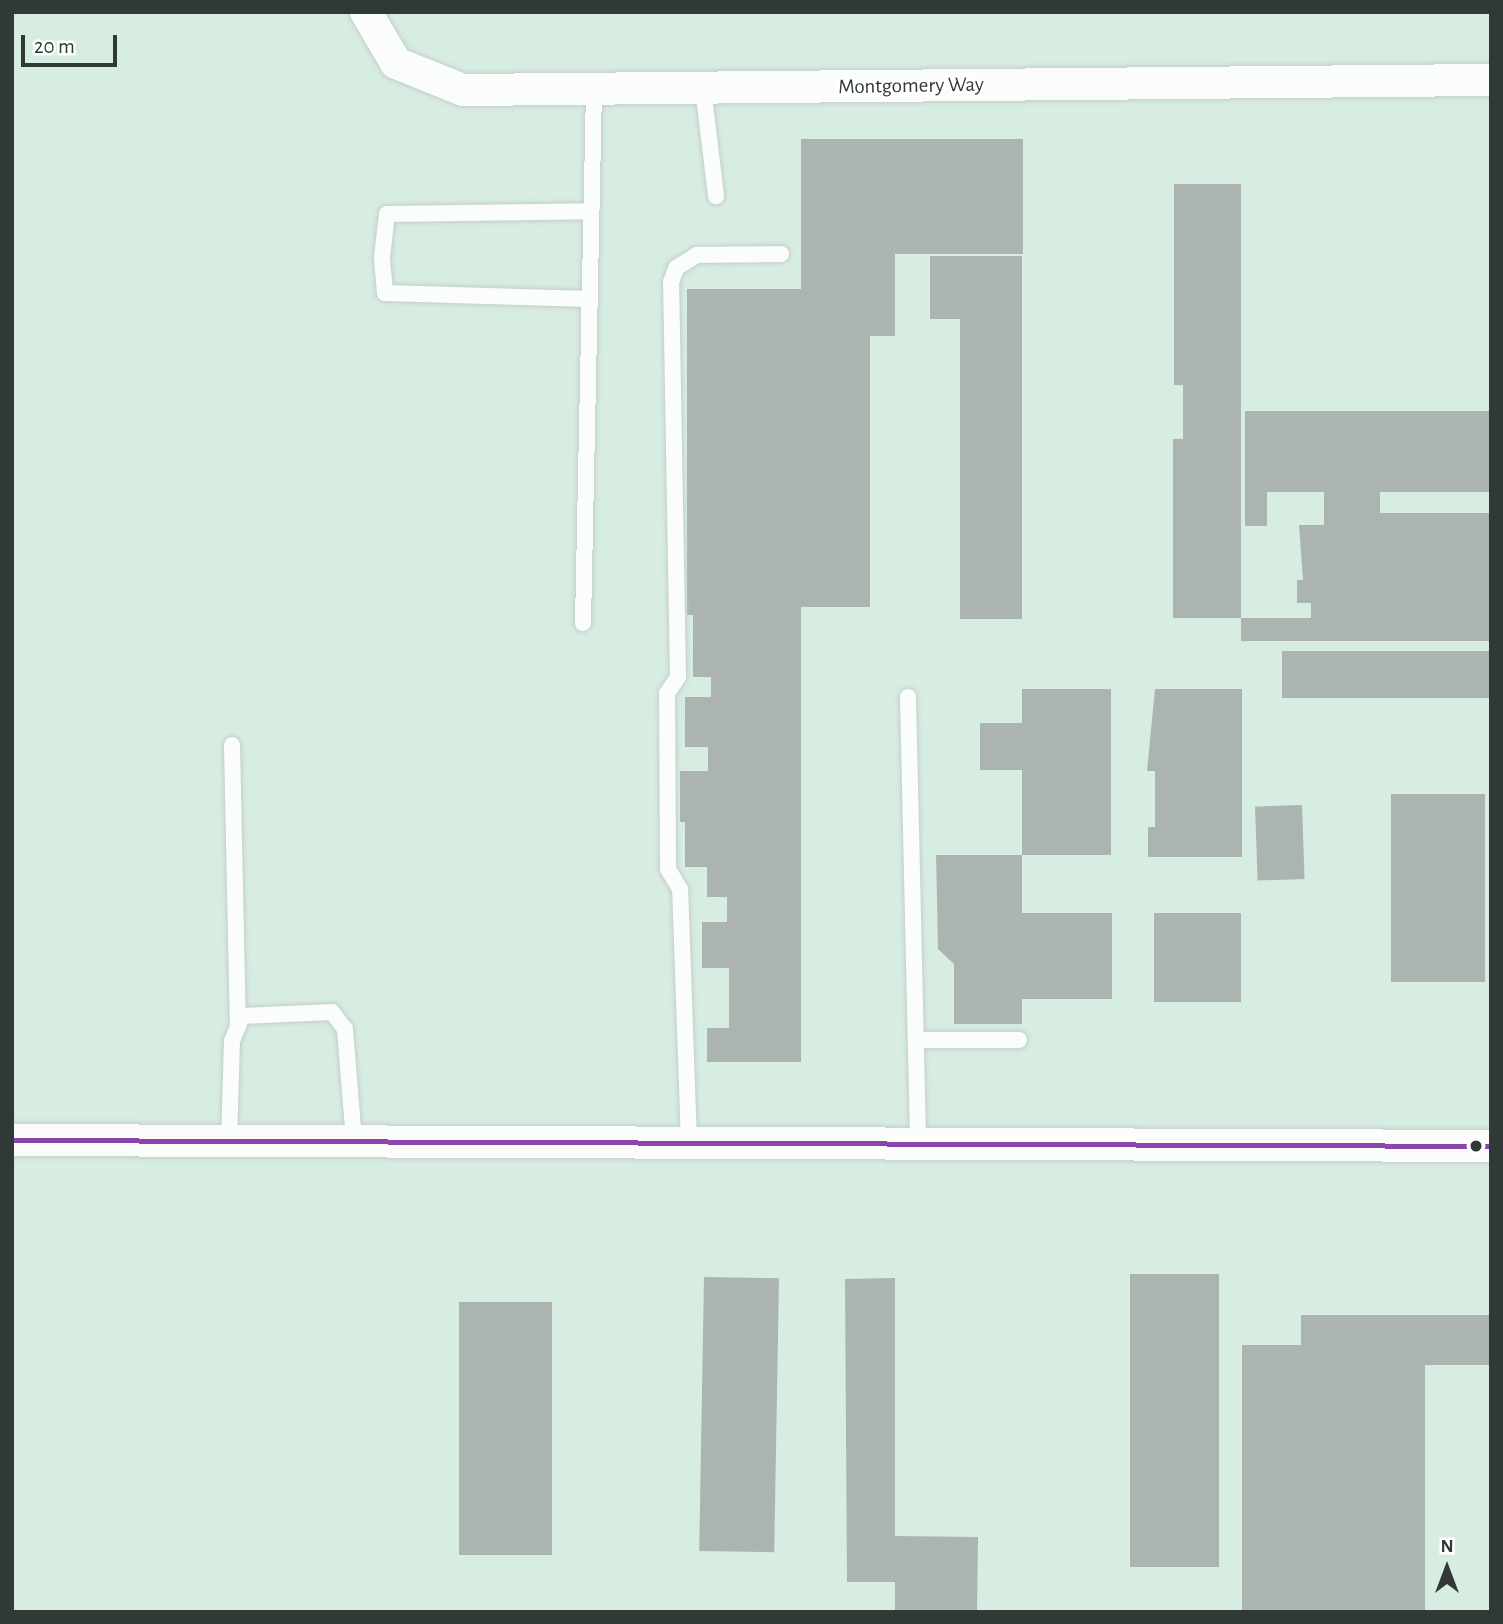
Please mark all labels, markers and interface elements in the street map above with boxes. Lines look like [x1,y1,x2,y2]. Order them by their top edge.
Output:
scale bar [24,21,121,65]
text: 20 m [34,36,75,57]
street label: Montgomery Way [838,72,984,100]
unlabelled marker [1469,1139,1483,1153]
north arrow [1412,1533,1482,1603]
text: N [1440,1537,1454,1556]

